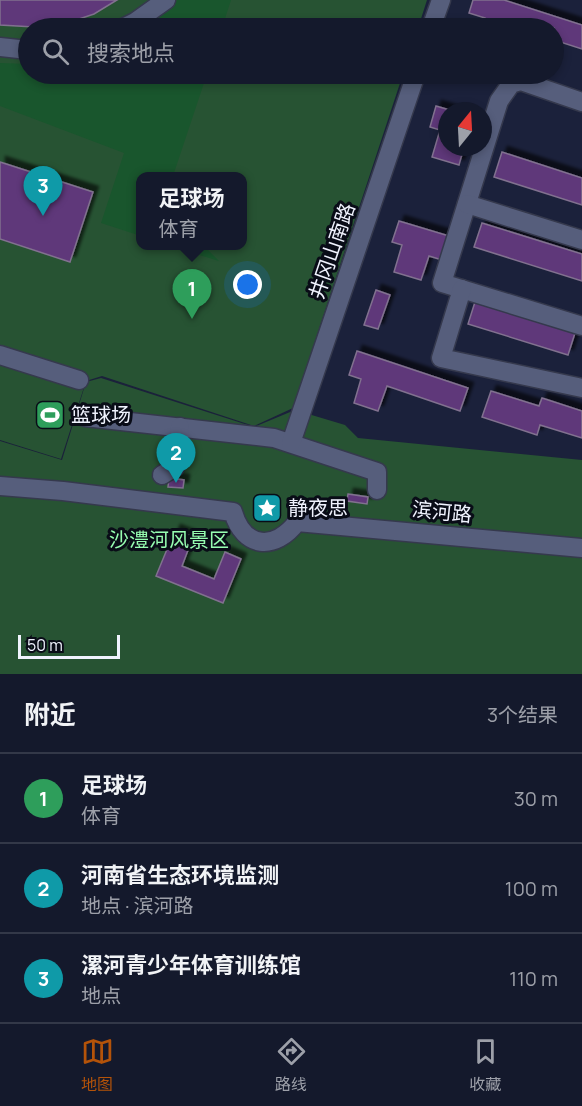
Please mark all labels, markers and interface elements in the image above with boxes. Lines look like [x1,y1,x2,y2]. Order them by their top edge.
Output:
search box [18,18,564,84]
icon: search [39,35,72,68]
text: 搜索地点 [87,38,175,68]
north arrow [438,102,492,156]
pin: 3 [24,166,63,216]
popup [136,172,247,250]
text: 足球场 [158,183,225,213]
street label: 井冈山南路 [302,199,361,303]
text: 体育 [158,215,198,242]
pin: 1 [172,270,212,319]
your location [233,270,262,299]
sports icon: 篮球场 [34,399,66,431]
place label: 篮球场 [71,401,131,428]
pin: 2 [156,434,195,483]
place icon: 静夜思 [251,492,283,524]
place label: 静夜思 [288,494,348,521]
street label: 滨河路 [411,495,473,528]
park label: 沙澧河风景区 [109,526,229,553]
scale bar [18,632,120,660]
text: 50 m [27,634,63,656]
text: 附近 [24,696,76,732]
text: 3个结果 [487,701,558,728]
text: 足球场 [81,770,147,800]
text: 1 [39,785,48,812]
text: 30 m [514,785,558,812]
text: 体育 [81,802,121,829]
text: 河南省生态环境监测 [81,860,279,890]
text: 2 [38,875,49,902]
text: 100 m [505,875,558,902]
text: 地点 · 滨河路 [81,892,194,919]
text: 漯河青少年体育训练馆 [81,950,301,980]
text: 3 [38,965,49,992]
text: 110 m [509,965,558,992]
text: 地点 [81,982,121,1009]
tab: 地图 [81,1035,114,1095]
tab: 路线 [275,1035,308,1095]
tab: 收藏 [469,1035,502,1095]

